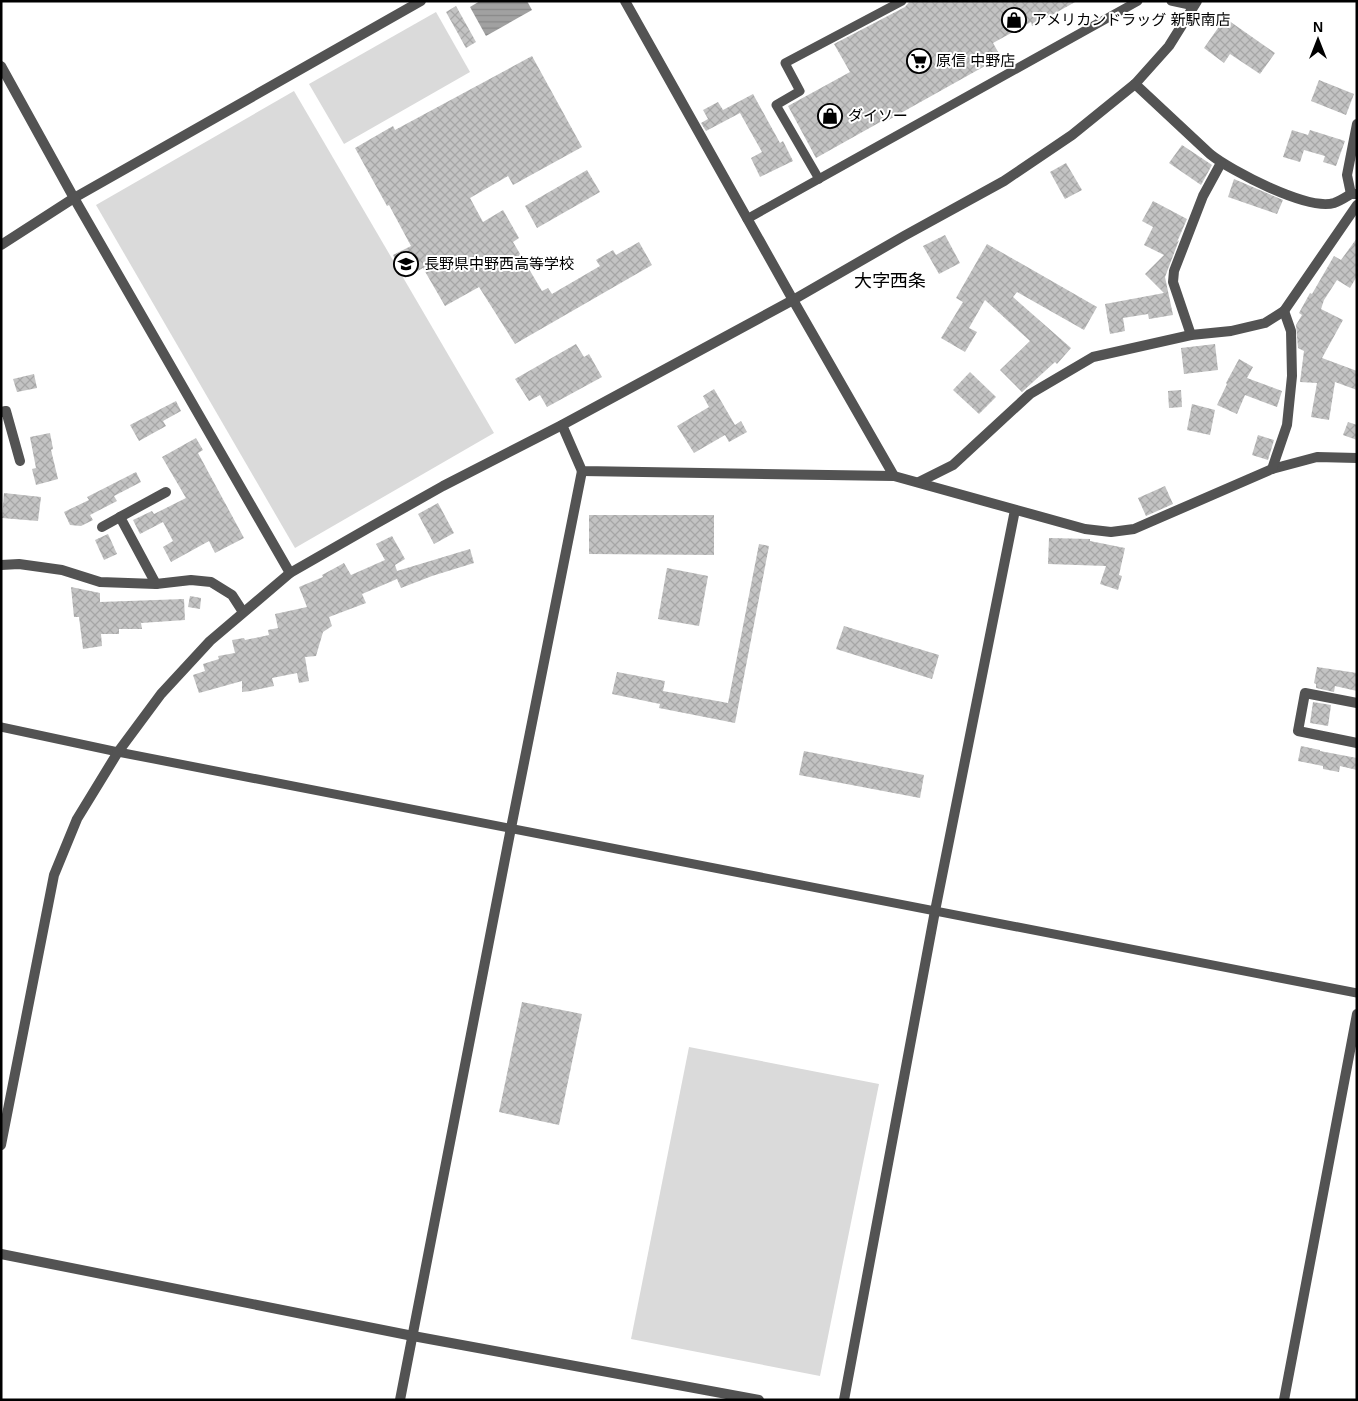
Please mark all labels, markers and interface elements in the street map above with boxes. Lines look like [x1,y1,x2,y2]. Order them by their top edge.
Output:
shop icon: アメリカンドラッグ 新駅南店 [1001,7,1027,33]
place label: アメリカンドラッグ 新駅南店 [1032,11,1230,28]
north arrow [1293,15,1343,65]
text: N [1313,19,1323,35]
supermarket icon: 原信 中野店 [906,48,932,74]
place label: 原信 中野店 [936,52,1015,69]
shop icon: ダイソー [817,103,843,129]
place label: ダイソー [848,107,908,124]
school or university icon: 長野県中野西高等学校 [393,251,419,277]
place label: 長野県中野西高等学校 [424,255,574,272]
district label: 大字西条 [854,271,926,291]

